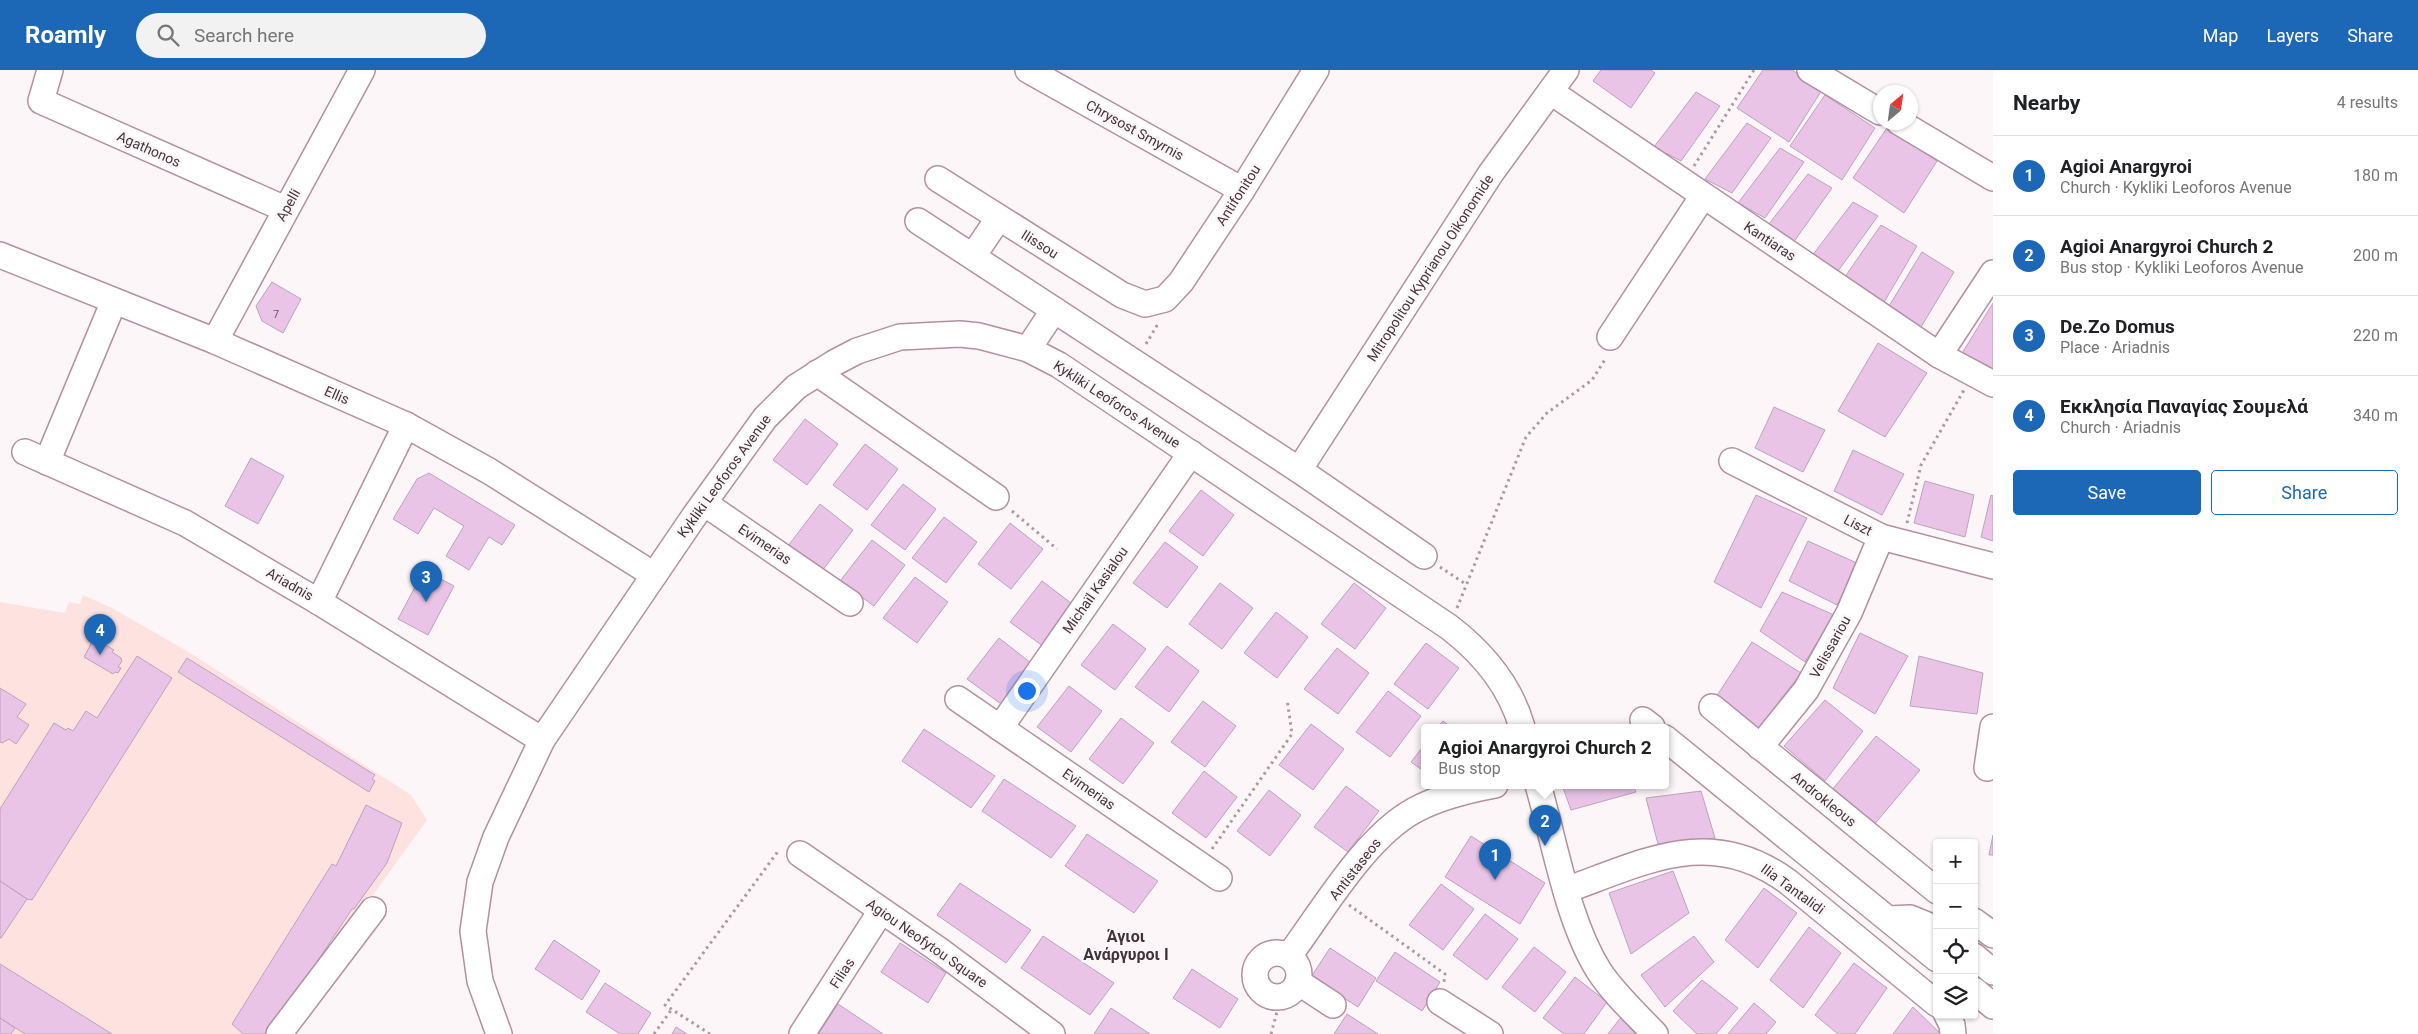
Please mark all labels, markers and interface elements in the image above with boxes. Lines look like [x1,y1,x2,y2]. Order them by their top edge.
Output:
search box [136,13,486,58]
text: Roamly [25,21,106,49]
icon: search [154,21,182,49]
text: Search here [194,24,294,47]
text: Map [2203,25,2238,46]
text: Layers [2266,25,2319,46]
text: Share [2347,25,2393,46]
north arrow [1873,85,1918,130]
text: Nearby [2013,91,2080,115]
text: 4 results [2337,93,2398,112]
street label: Chrysost Smyrnis [1083,97,1187,163]
street label: Agathonos [115,128,183,170]
text: Agioi Anargyroi [2060,155,2192,178]
street label: Antifonitou [1213,162,1263,228]
text: 1 [2024,166,2034,185]
text: 180 m [2353,166,2398,185]
street label: Mitropolitou Kyprianou Oikonomide [1363,172,1497,364]
text: Church · Kykliki Leoforos Avenue [2060,178,2292,197]
street label: Apelli [273,186,303,224]
street label: Kantiaras [1741,218,1799,264]
street label: Ilissou [1018,226,1062,262]
text: Agioi Anargyroi Church 2 [2060,235,2273,258]
text: 2 [2024,246,2034,265]
text: 200 m [2353,246,2398,265]
text: Bus stop · Kykliki Leoforos Avenue [2060,258,2304,277]
house number: 7 [273,308,279,321]
text: De.Zo Domus [2060,315,2175,338]
text: 3 [2024,326,2034,345]
text: 220 m [2353,326,2398,345]
text: Place · Ariadnis [2060,338,2170,357]
street label: Kykliki Leoforos Avenue [1051,357,1183,451]
street label: Ellis [322,383,352,407]
text: Εκκλησία Παναγίας Σουμελά [2060,395,2308,418]
text: 4 [2024,406,2034,425]
text: 340 m [2353,406,2398,425]
street label: Kykliki Leoforos Avenue [674,411,774,541]
text: Church · Ariadnis [2060,418,2181,437]
button: Save [2013,470,2201,515]
button: Share [2211,470,2398,515]
street label: Liszt [1841,511,1875,539]
street label: Evimerias [735,520,795,568]
street label: Michaïl Kasialou [1059,543,1131,637]
pin: 3 [410,561,442,602]
street label: Ariadnis [264,564,316,604]
street label: Velissariou [1806,613,1854,681]
pin: 4 [84,614,116,655]
your location [1014,678,1040,704]
popup [1421,724,1669,789]
text: Agioi Anargyroi Church 2 [1438,736,1652,759]
text: Bus stop [1438,759,1501,778]
street label: Evimerias [1060,765,1118,813]
street label: Androkleous [1789,768,1859,830]
pin: 2 [1529,805,1561,846]
street label: Antistaseos [1326,835,1384,903]
pin: 1 [1479,839,1511,880]
map controls [1933,839,1978,1019]
button: + [1933,839,1978,884]
street label: Ilia Tantalidi [1758,861,1828,917]
button: − [1933,884,1978,929]
street label: Agiou Neofytou Square [864,895,990,991]
district label: Άγιοι Ανάργυροι Ι [1083,927,1169,964]
button: locate [1933,929,1978,974]
street label: Filias [826,955,858,991]
button: layers [1933,974,1978,1019]

